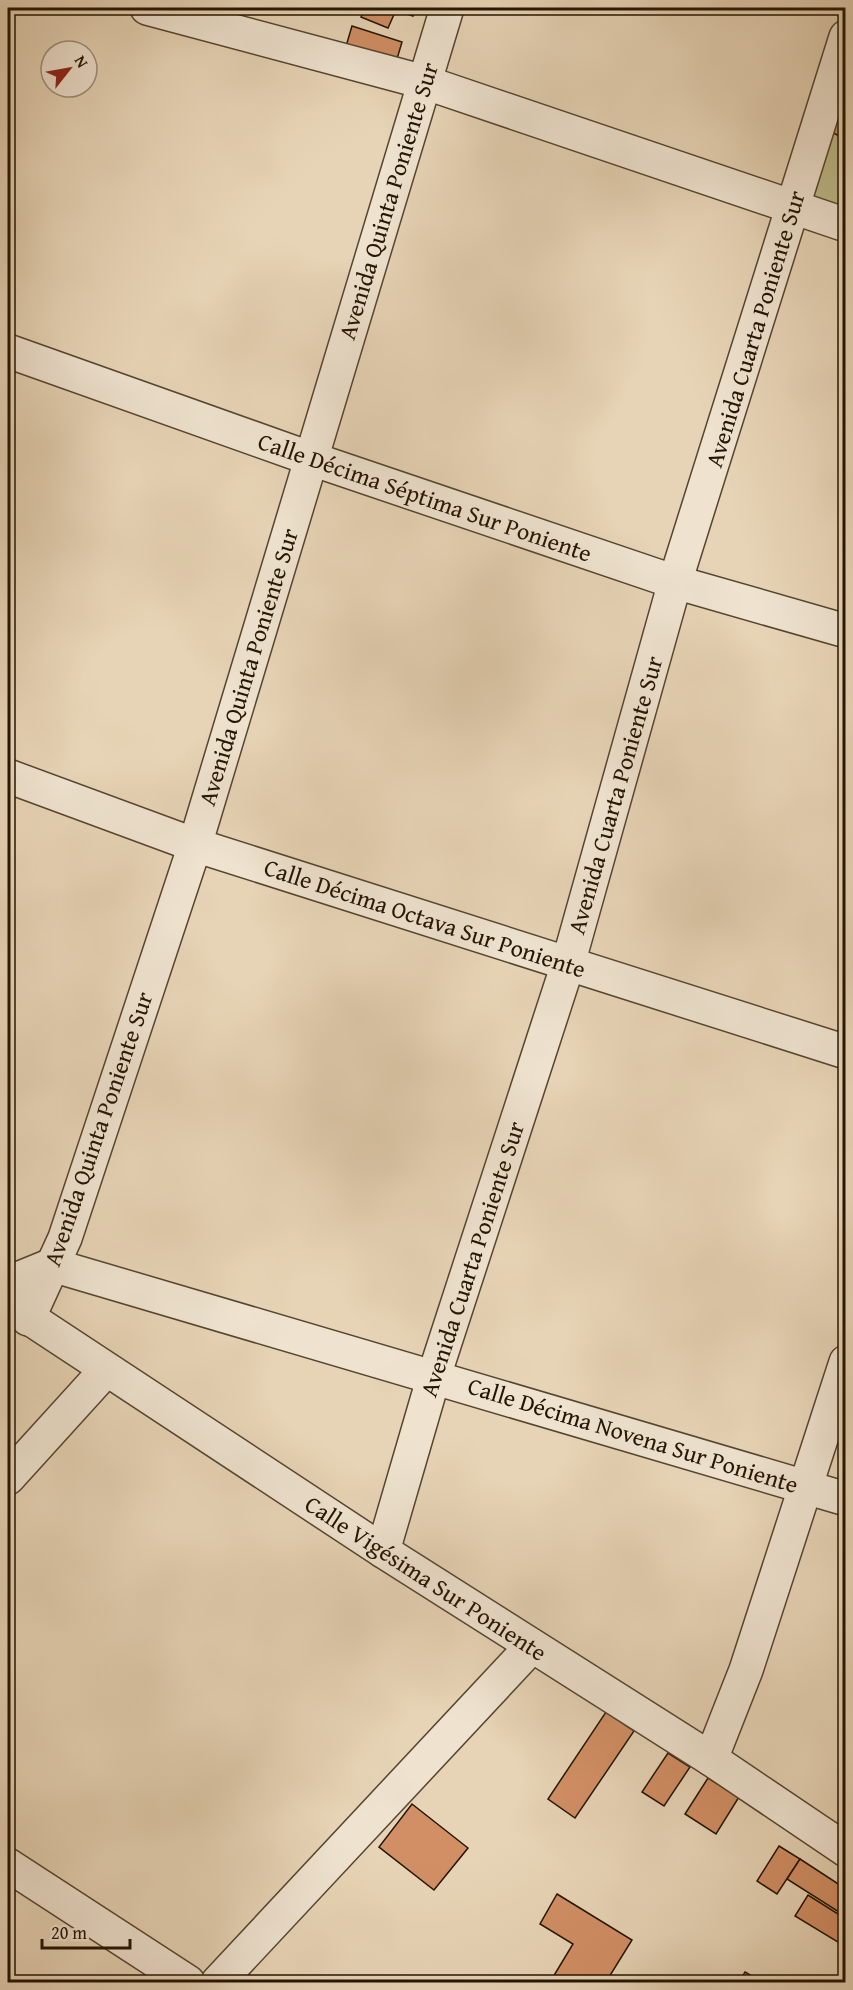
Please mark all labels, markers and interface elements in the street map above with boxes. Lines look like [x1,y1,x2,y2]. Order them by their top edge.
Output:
north arrow [39,39,99,99]
text: N [69,51,95,72]
street label: Avenida Quinta Poniente Sur [329,58,447,344]
street label: Avenida Cuarta Poniente Sur [696,186,814,472]
street label: Calle Décima Séptima Sur Poniente [253,423,597,571]
street label: Avenida Quinta Poniente Sur [189,524,307,810]
street label: Avenida Cuarta Poniente Sur [559,652,672,938]
street label: Calle Décima Octava Sur Poniente [260,849,590,987]
street label: Avenida Quinta Poniente Sur [35,987,162,1271]
street label: Avenida Cuarta Poniente Sur [411,1117,533,1401]
street label: Calle Décima Novena Sur Poniente [464,1368,802,1502]
street label: Calle Vigésima Sur Poniente [298,1486,554,1670]
scale bar [42,1912,130,1950]
text: 20 m [51,1919,87,1946]

